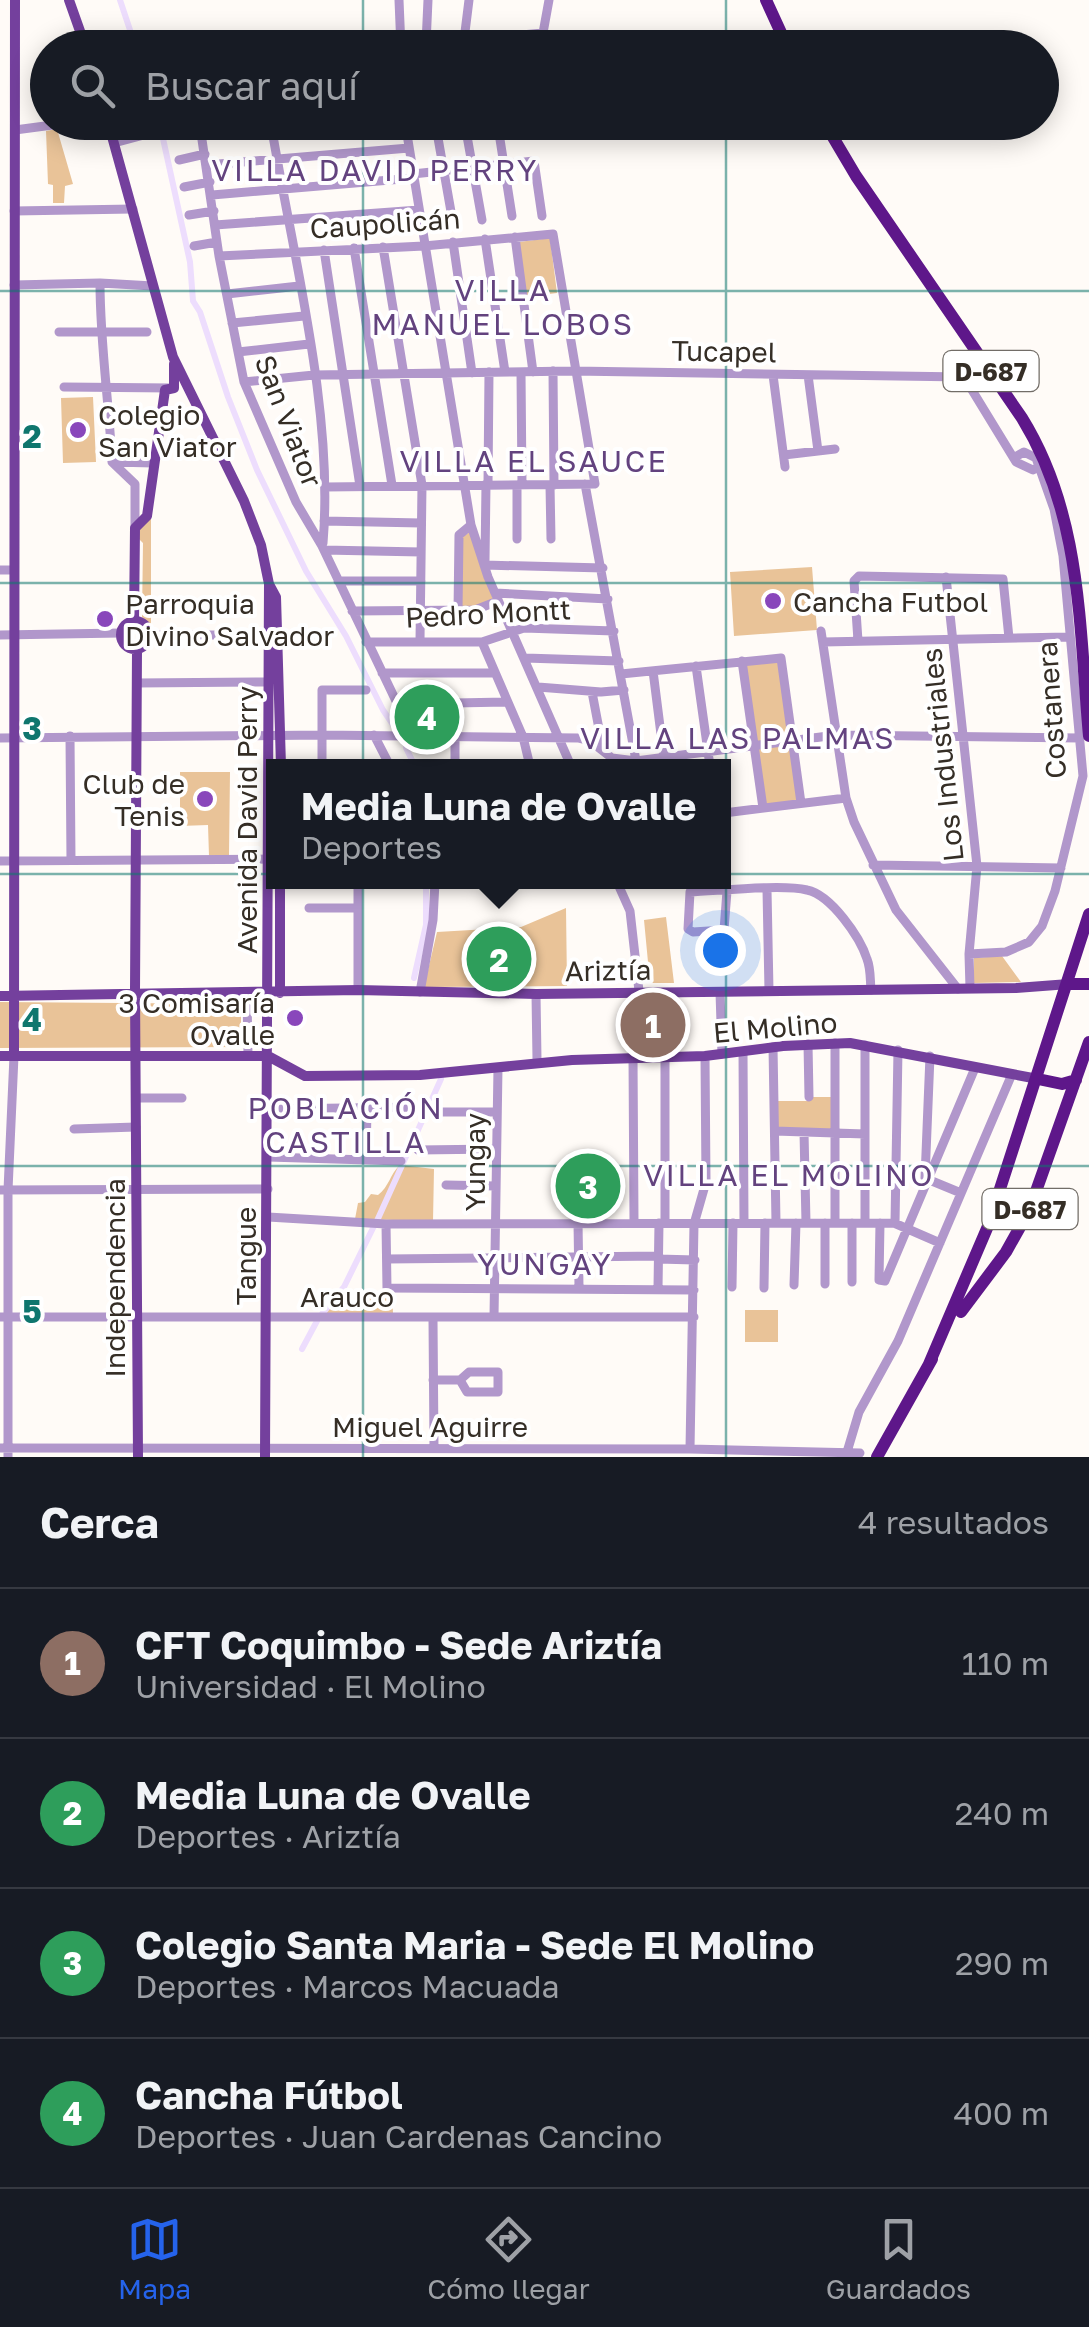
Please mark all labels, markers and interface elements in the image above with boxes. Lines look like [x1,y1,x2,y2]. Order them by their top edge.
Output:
search box [30,30,1059,140]
icon: search [65,58,120,113]
text: Buscar aquí [145,63,358,108]
district label: VILLA DAVID PERRY [211,152,539,188]
street label: Caupolicán [309,201,461,245]
district label: VILLA MANUEL LOBOS [372,272,634,342]
street label: Tucapel [671,334,777,368]
street label: San Viator [249,350,329,492]
road number: D-687 [944,351,1038,391]
place label: Colegio San Viator [98,398,237,463]
text: 2 [22,417,42,455]
marker: Colegio San Viator [67,419,89,441]
district label: VILLA EL SAUCE [400,443,668,479]
place label: Cancha Futbol [793,585,988,618]
place label: Parroquia Divino Salvador [125,587,334,652]
marker: Cancha Futbol [762,590,784,612]
street label: Pedro Montt [404,592,572,634]
marker: Parroquia Divino Salvador [94,608,116,630]
street label: Costanera [1030,640,1072,780]
street label: Los Industriales [914,647,970,863]
pin: 4 [394,680,460,754]
street label: Avenida David Perry [230,686,263,954]
text: 3 [22,709,42,747]
district label: VILLA LAS PALMAS [580,720,896,756]
popup [266,759,731,889]
place label: Club de Tenis [82,767,185,832]
text: Media Luna de Ovalle [301,783,696,828]
marker: Club de Tenis [194,788,216,810]
text: Deportes [301,828,442,866]
pin: 2 [466,922,532,996]
your location [695,925,746,976]
street label: Ariztía [564,953,652,987]
place label: 3 Comisaría Ovalle [119,986,275,1051]
pin: 1 [620,988,686,1062]
text: 4 [22,1000,42,1038]
street label: El Molino [712,1005,838,1049]
marker: 3 Comisaría Ovalle [284,1007,306,1029]
district label: POBLACIÓN CASTILLA [248,1090,444,1160]
street label: Yungay [458,1112,491,1211]
pin: 3 [556,1148,620,1224]
district label: VILLA EL MOLINO [643,1157,935,1193]
street label: Independencia [98,1178,131,1378]
road number: D-687 [982,1189,1078,1229]
street label: Tangue [229,1207,262,1305]
district label: YUNGAY [477,1246,613,1282]
street label: Arauco [300,1280,394,1313]
text: 5 [22,1292,42,1330]
street label: Miguel Aguirre [332,1410,528,1443]
text: Cerca [40,1497,159,1547]
text: 4 resultados [858,1503,1049,1541]
text: CFT Coquimbo - Sede Ariztía [135,1622,662,1667]
text: 1 [64,1644,81,1682]
text: 110 m [962,1644,1049,1682]
text: Universidad · El Molino [135,1667,486,1705]
text: Media Luna de Ovalle [135,1772,531,1817]
text: 2 [63,1794,82,1832]
text: 240 m [955,1794,1049,1832]
text: Deportes · Ariztía [135,1817,401,1855]
text: Colegio Santa Maria - Sede El Molino [135,1922,814,1967]
text: 3 [63,1944,82,1982]
text: 290 m [955,1944,1049,1982]
text: Deportes · Marcos Macuada [135,1967,559,2005]
text: Cancha Fútbol [135,2072,403,2117]
text: 4 [62,2094,83,2132]
text: 400 m [953,2094,1049,2132]
text: Deportes · Juan Cardenas Cancino [135,2117,662,2155]
tab: Mapa [118,2212,191,2305]
tab: Cómo llegar [427,2212,590,2305]
tab: Guardados [826,2212,971,2305]

